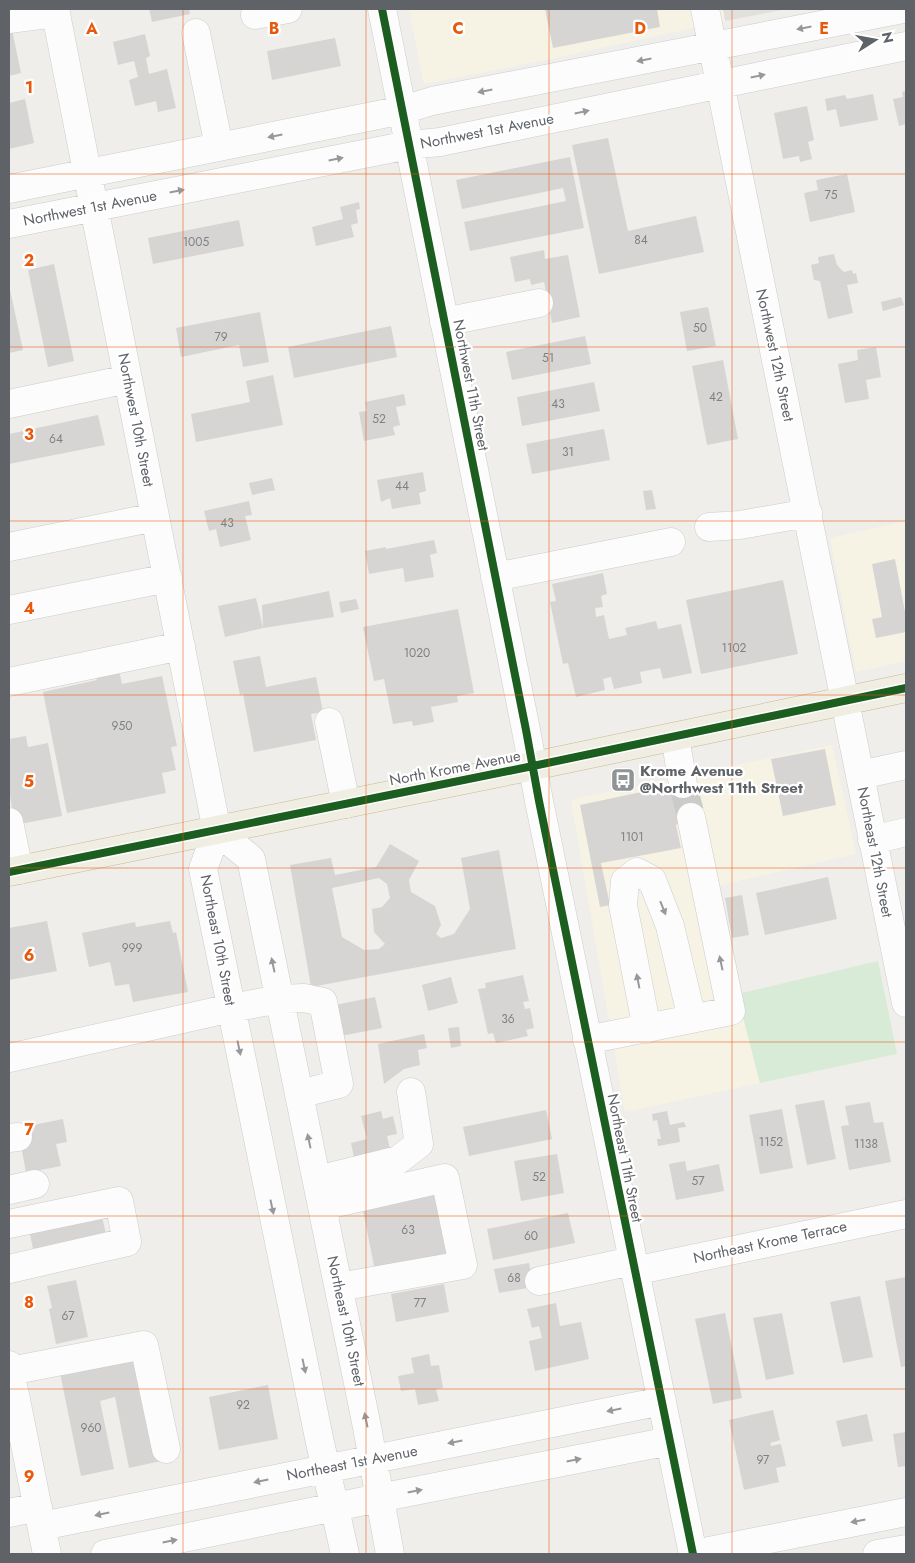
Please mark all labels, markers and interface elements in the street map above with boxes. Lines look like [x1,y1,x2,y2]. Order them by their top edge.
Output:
north arrow [850,15,900,65]
text: A [85,17,98,40]
text: B [269,17,279,40]
text: C [452,17,464,40]
text: D [634,17,646,40]
text: E [819,17,829,40]
one-way arrow [795,25,811,33]
text: N [877,30,899,45]
one-way arrow [636,56,652,64]
one-way arrow [750,72,765,80]
text: 1 [25,76,33,99]
one-way arrow [477,87,492,95]
street label: Northwest 1st Avenue [418,107,556,155]
one-way arrow [574,108,590,116]
one-way arrow [266,132,282,140]
one-way arrow [329,155,345,163]
street label: Northwest 1st Avenue [21,184,159,232]
house number: 75 [824,186,838,204]
one-way arrow [169,187,184,195]
house number: 84 [634,231,648,249]
house number: 1005 [183,233,210,251]
text: 2 [24,249,34,272]
street label: Northwest 12th Street [750,287,800,424]
street label: Northwest 11th Street [447,317,495,453]
house number: 50 [693,319,707,337]
house number: 79 [214,328,228,346]
house number: 51 [542,349,554,367]
street label: Northwest 10th Street [112,351,160,489]
house number: 42 [709,388,723,406]
house number: 43 [551,395,565,413]
house number: 52 [372,410,386,428]
text: 3 [24,423,34,446]
house number: 64 [49,430,63,448]
house number: 31 [562,443,574,461]
house number: 44 [395,477,409,495]
house number: 43 [220,514,234,532]
text: 4 [23,597,35,620]
house number: 1102 [722,639,747,657]
house number: 1020 [404,644,430,662]
house number: 950 [112,717,132,735]
street label: North Krome Avenue [388,744,523,792]
place label: Krome Avenue @Northwest 11th Street [640,760,803,799]
bus stop icon: Krome Avenue @Northwest 11th Street [610,767,636,793]
text: 5 [24,770,34,793]
street label: Northeast 12th Street [852,785,899,920]
house number: 1101 [620,828,644,846]
street label: Northeast 10th Street [195,873,242,1008]
one-way arrow [660,900,667,915]
house number: 999 [122,939,142,957]
text: 6 [24,944,34,967]
one-way arrow [268,956,276,972]
one-way arrow [717,956,725,971]
one-way arrow [633,972,641,988]
house number: 36 [501,1010,515,1028]
one-way arrow [236,1040,244,1056]
street label: Northeast 11th Street [602,1092,648,1225]
text: 7 [24,1118,34,1141]
one-way arrow [304,1132,312,1148]
house number: 1152 [759,1133,783,1151]
house number: 1138 [854,1135,878,1153]
house number: 52 [532,1168,546,1186]
house number: 57 [691,1172,705,1190]
one-way arrow [268,1200,276,1216]
street label: Northeast Krome Terrace [691,1215,849,1269]
house number: 63 [401,1221,415,1239]
house number: 60 [524,1227,538,1245]
street label: Northeast 10th Street [321,1254,371,1389]
house number: 68 [507,1269,521,1287]
text: 8 [24,1291,34,1314]
house number: 77 [414,1294,427,1312]
house number: 67 [61,1307,75,1325]
one-way arrow [300,1359,308,1374]
house number: 92 [236,1396,250,1414]
one-way arrow [605,1407,621,1415]
one-way arrow [362,1412,370,1428]
house number: 960 [80,1419,102,1437]
street label: Northeast 1st Avenue [285,1439,420,1487]
one-way arrow [446,1439,462,1447]
house number: 97 [757,1451,770,1469]
one-way arrow [567,1456,582,1464]
text: 9 [24,1465,34,1488]
one-way arrow [252,1478,268,1486]
one-way arrow [407,1487,422,1495]
one-way arrow [94,1510,109,1518]
one-way arrow [850,1518,866,1526]
one-way arrow [162,1537,177,1545]

